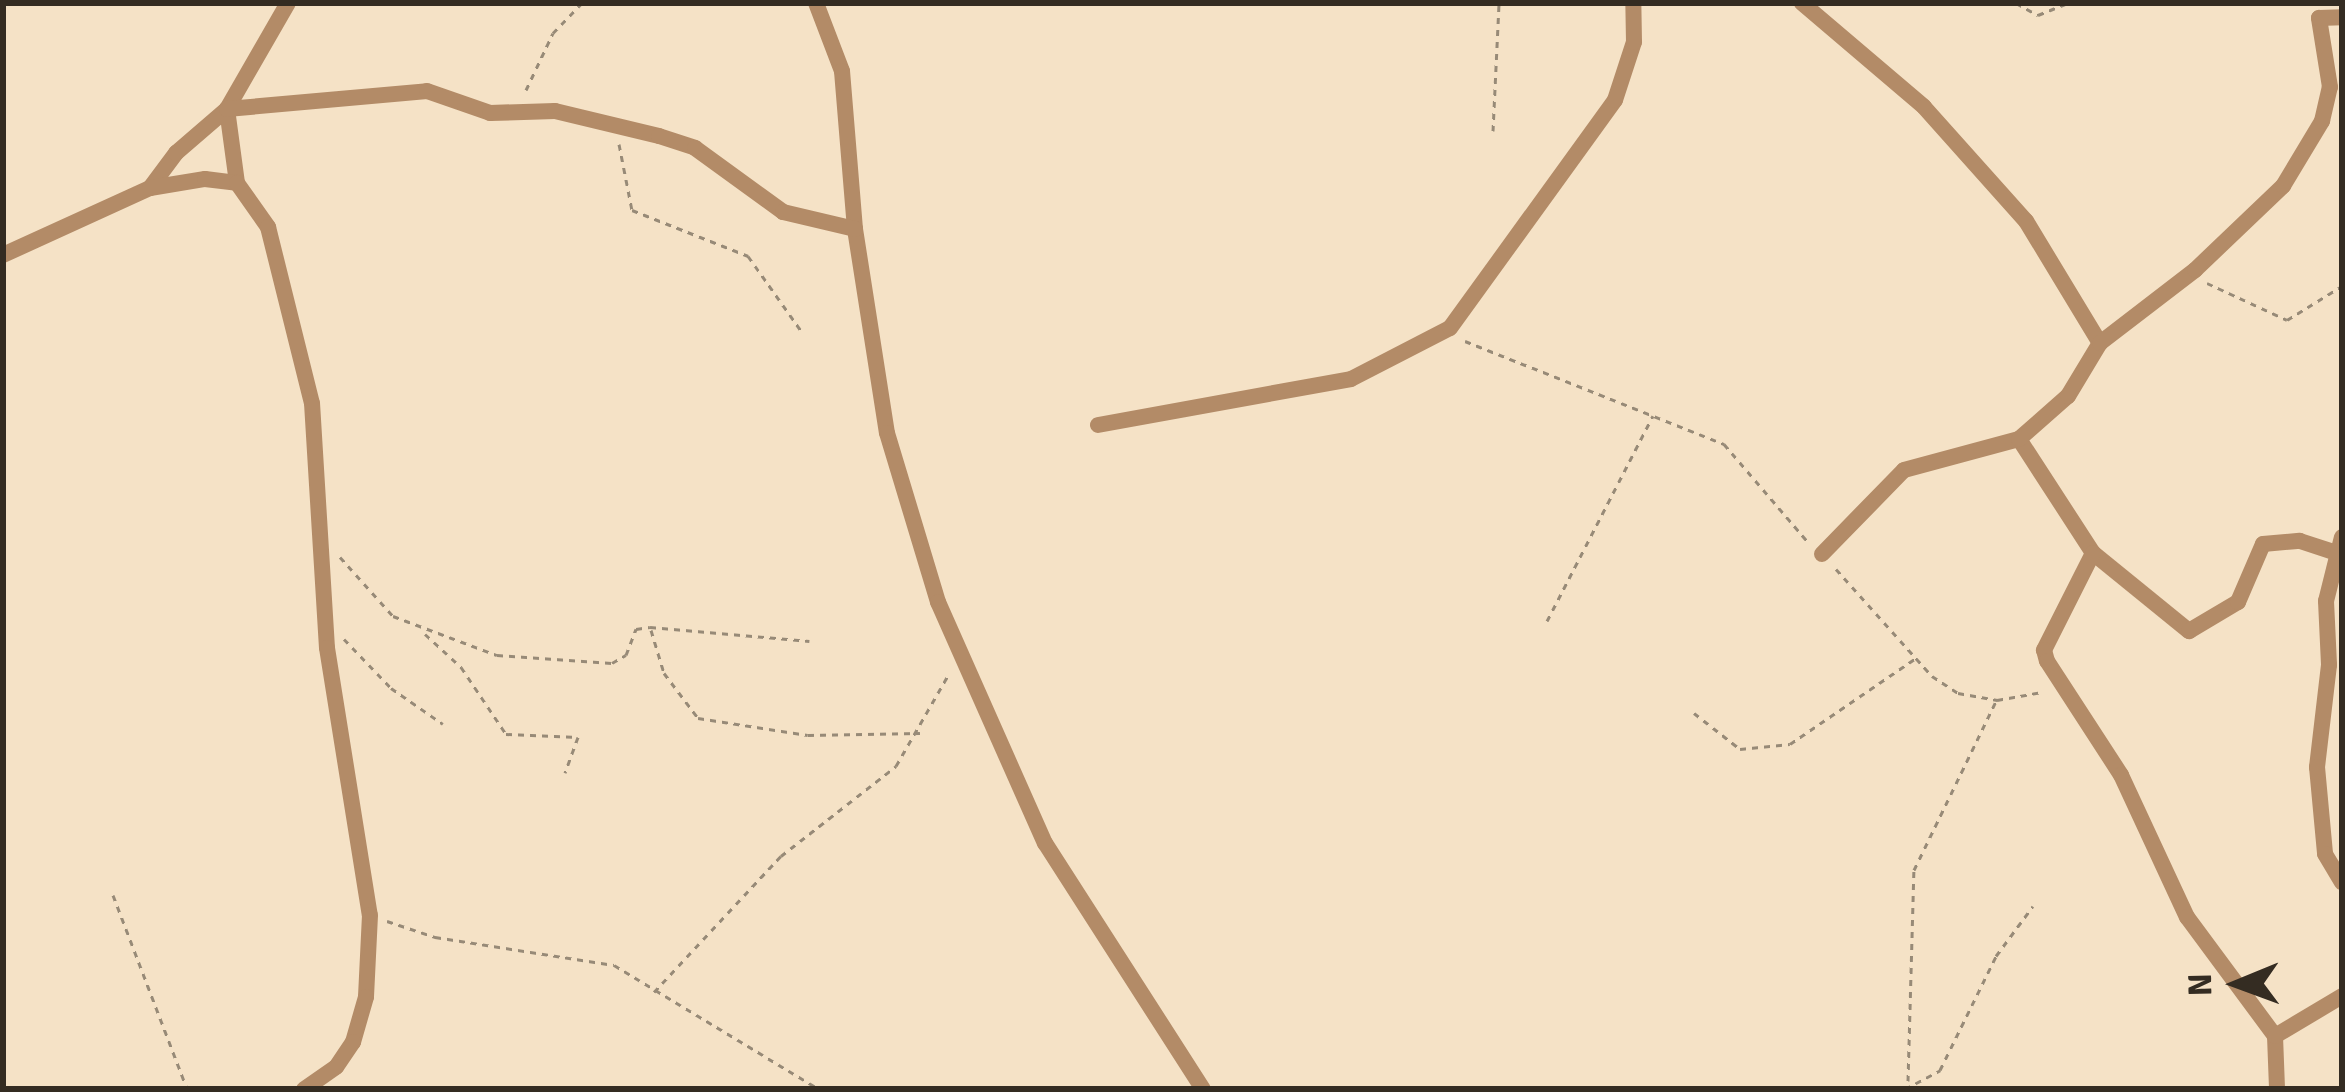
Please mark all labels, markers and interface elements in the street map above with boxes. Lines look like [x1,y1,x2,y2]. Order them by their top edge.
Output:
north arrow [2177,924,2297,1044]
text: N [2180,973,2221,996]

